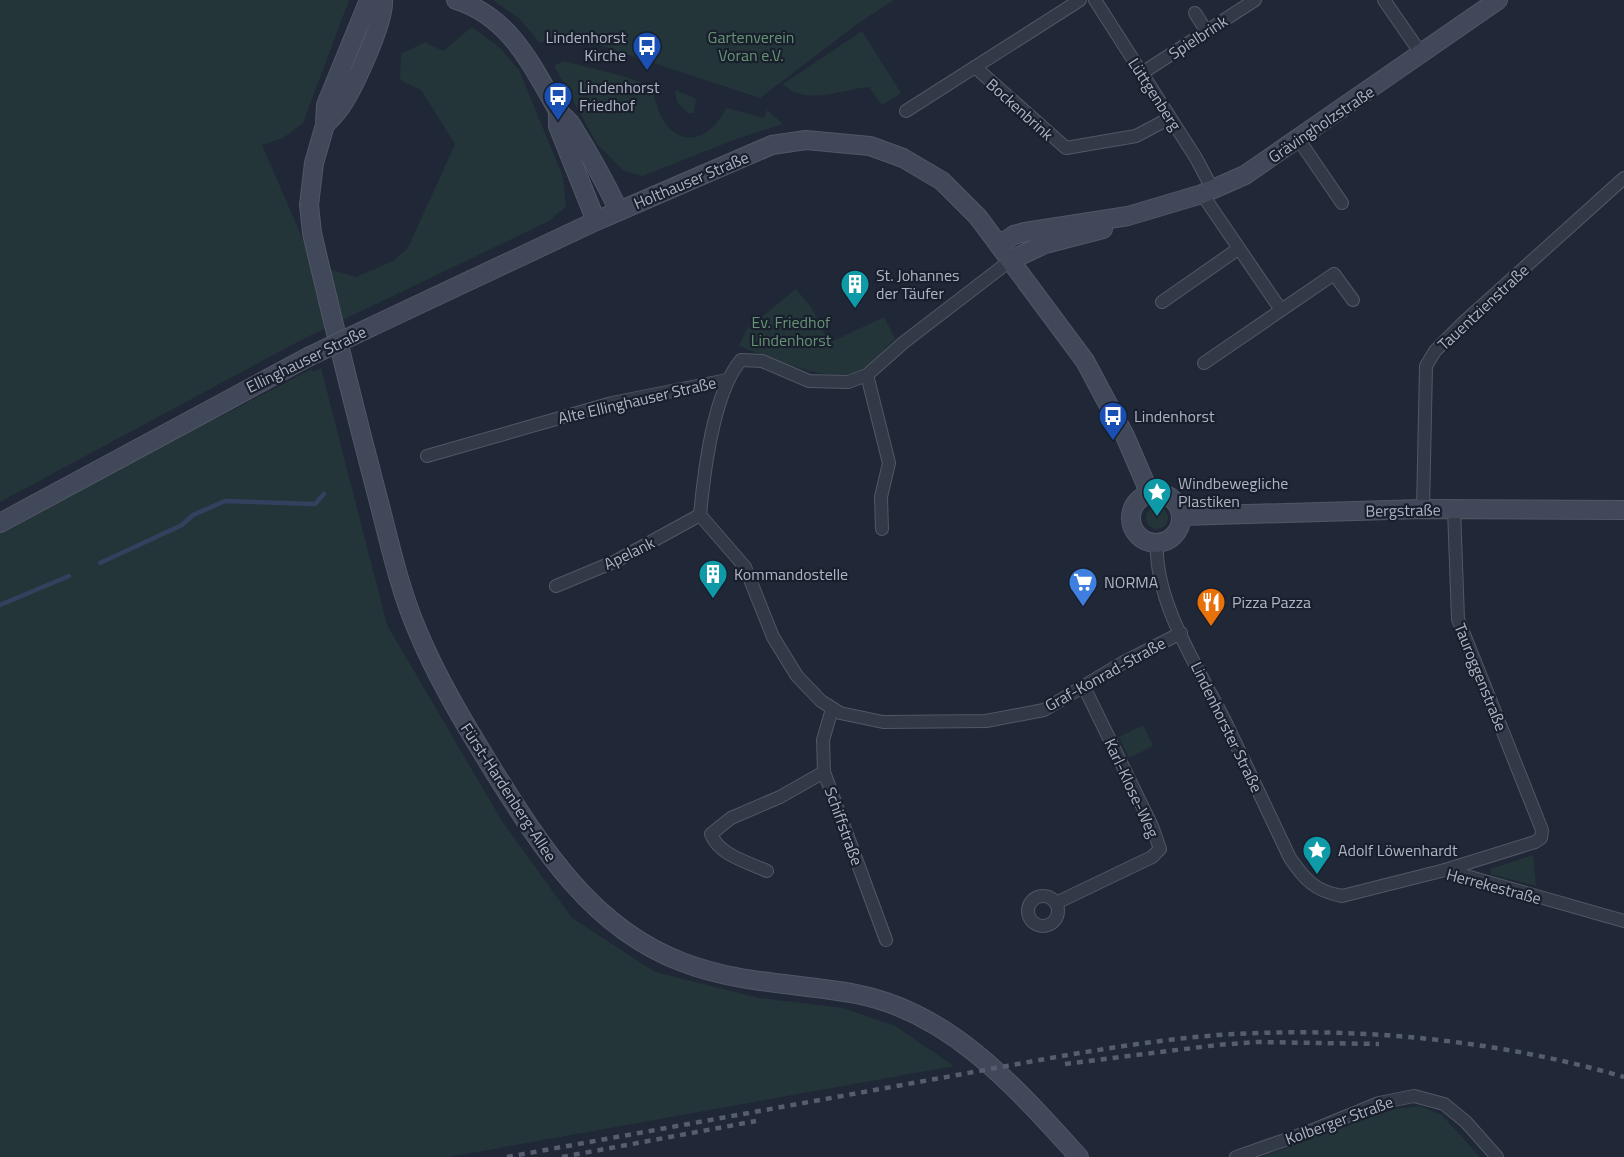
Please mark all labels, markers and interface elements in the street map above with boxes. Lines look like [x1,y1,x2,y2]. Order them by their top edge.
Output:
street label: Spielbrink [1164,9,1233,65]
place label: Lindenhorst Kirche [545,25,626,67]
park label: Gartenverein Voran e.V. [708,25,794,67]
bus stop icon: Lindenhorst Kirche [631,30,663,72]
street label: Lüttgenberg [1123,53,1187,135]
street label: Bockenbrink [981,72,1059,146]
place label: Lindenhorst Friedhof [579,75,660,117]
bus stop icon: Lindenhorst Friedhof [542,80,574,122]
street label: Grävingholzstraße [1263,80,1379,168]
street label: Holthauser Straße [630,145,752,215]
street label: Tauentzienstraße [1432,258,1534,356]
place label: St. Johannes der Täufer [876,263,959,305]
building icon: St. Johannes der Täufer [839,268,871,310]
park label: Ev. Friedhof Lindenhorst [751,310,832,352]
street label: Ellinghauser Straße [242,319,370,399]
street label: Alte Ellinghauser Straße [556,370,718,430]
bus stop icon: Lindenhorst [1097,400,1129,442]
place label: Lindenhorst [1134,404,1215,428]
place label: Windbewegliche Plastiken [1178,471,1288,513]
place icon: Windbewegliche Plastiken [1141,476,1173,518]
street label: Bergstraße [1365,497,1441,523]
street label: Apelank [599,530,659,576]
building icon: Kommandostelle [697,558,729,600]
place label: Kommandostelle [734,562,848,586]
supermarket icon: NORMA [1067,566,1099,608]
place label: NORMA [1104,570,1159,594]
restaurant icon: Pizza Pazza [1195,586,1227,628]
place label: Pizza Pazza [1232,590,1311,614]
street label: Tauroggenstraße [1448,620,1514,734]
street label: Graf-Konrad-Straße [1040,631,1170,717]
street label: Lindenhorster Straße [1185,658,1269,796]
street label: Fürst-Hardenberg-Allee [455,718,563,866]
street label: Karl-Klose-Weg [1099,734,1165,842]
street label: Schiffstraße [819,783,869,869]
place icon: Adolf Löwenhardt [1301,834,1333,876]
place label: Adolf Löwenhardt [1338,838,1458,862]
street label: Herrekestraße [1444,862,1544,910]
street label: Kolberger Straße [1282,1089,1396,1151]

